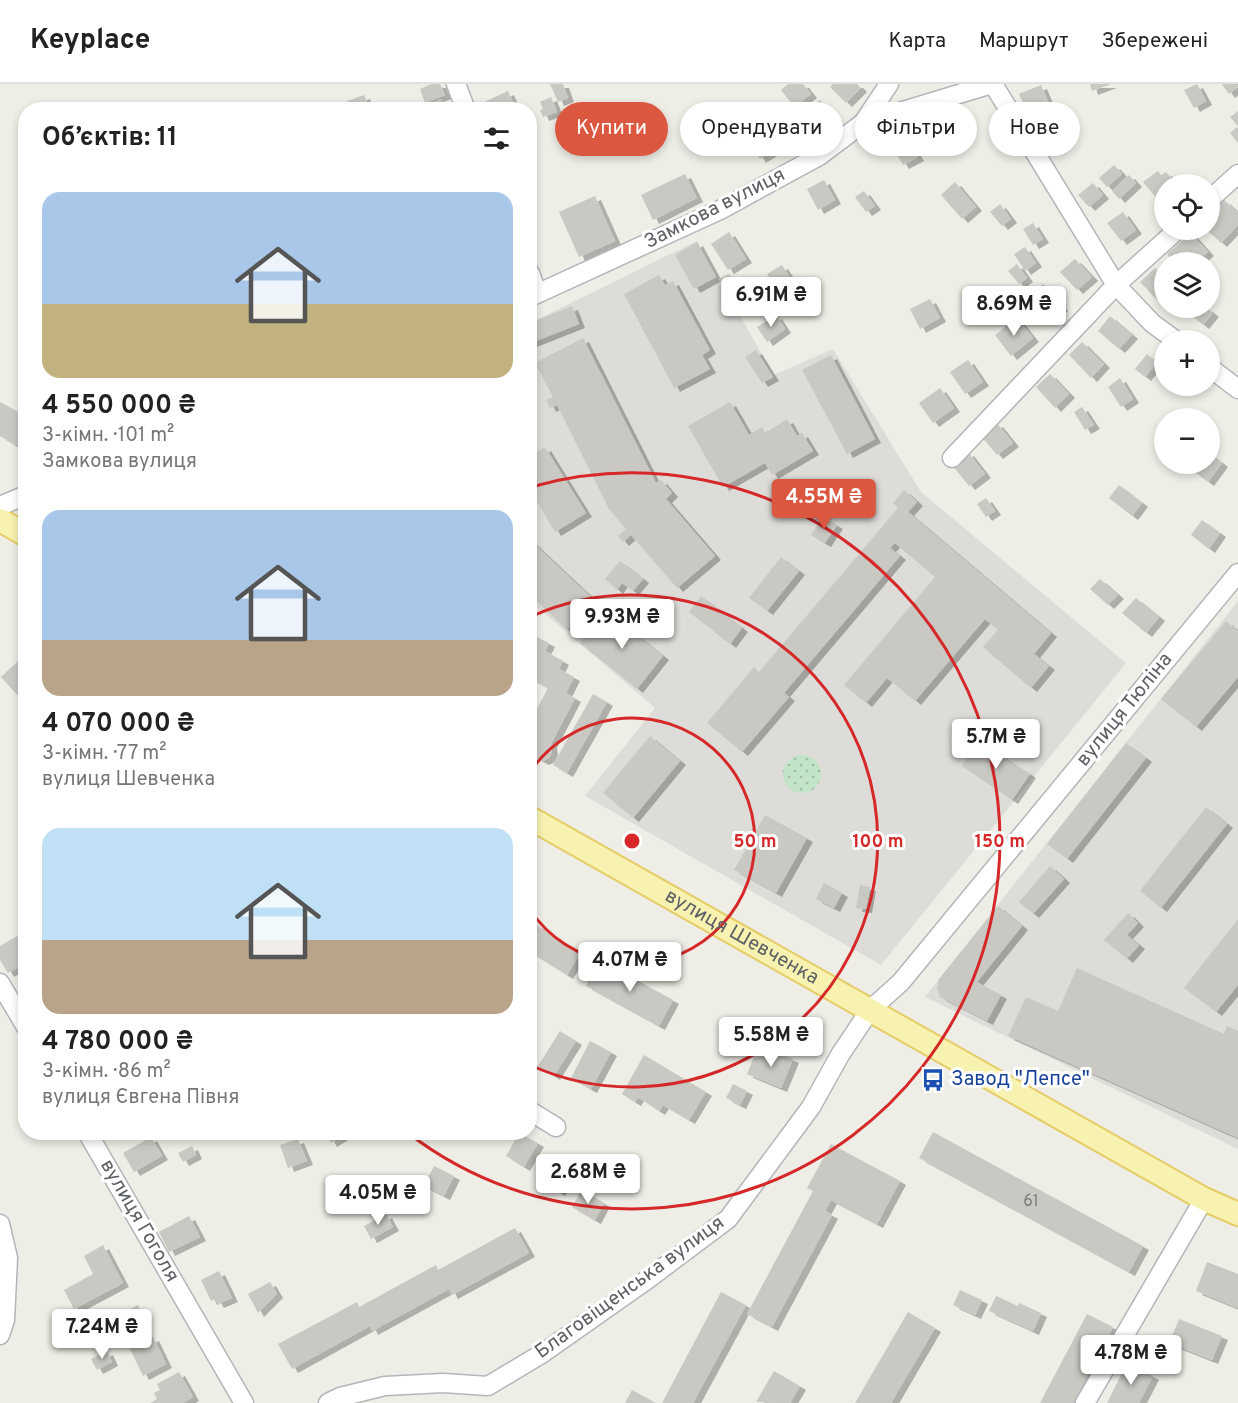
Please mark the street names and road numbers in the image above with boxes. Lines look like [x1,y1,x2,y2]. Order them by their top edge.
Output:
street label: Замкова вулиця [640,162,790,256]
street label: вулиця Тюліна [1071,648,1179,772]
street label: вулиця Шевченка [660,884,823,991]
street label: вулиця Гоголя [93,1155,185,1287]
street label: Благовіщенська вулиця [530,1210,730,1366]

